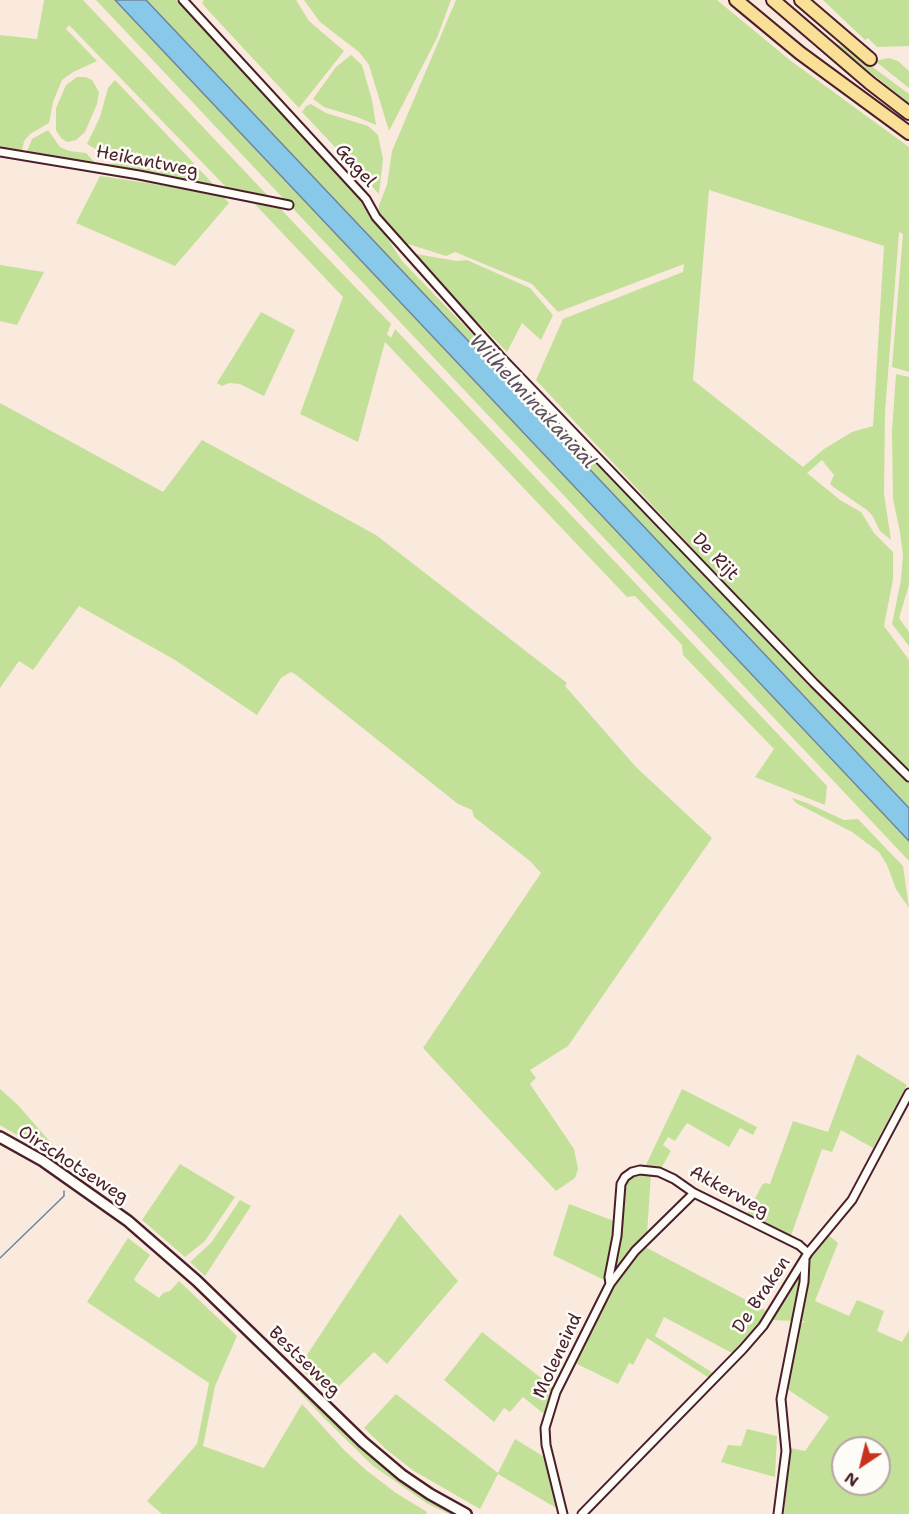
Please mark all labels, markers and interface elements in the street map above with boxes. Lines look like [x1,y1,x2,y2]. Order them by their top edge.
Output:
street label: Gagel [330,140,380,192]
street label: Heikantweg [94,141,200,183]
water label: Wilhelminakanaal [463,330,601,474]
street label: De Rijt [687,529,743,585]
street label: Oirschotseweg [14,1121,132,1209]
street label: Akkerweg [686,1161,772,1223]
street label: De Braken [729,1253,795,1337]
street label: Moleneind [529,1310,587,1402]
street label: Bestseweg [263,1322,345,1402]
north arrow [831,1436,891,1496]
text: N [840,1467,863,1492]

